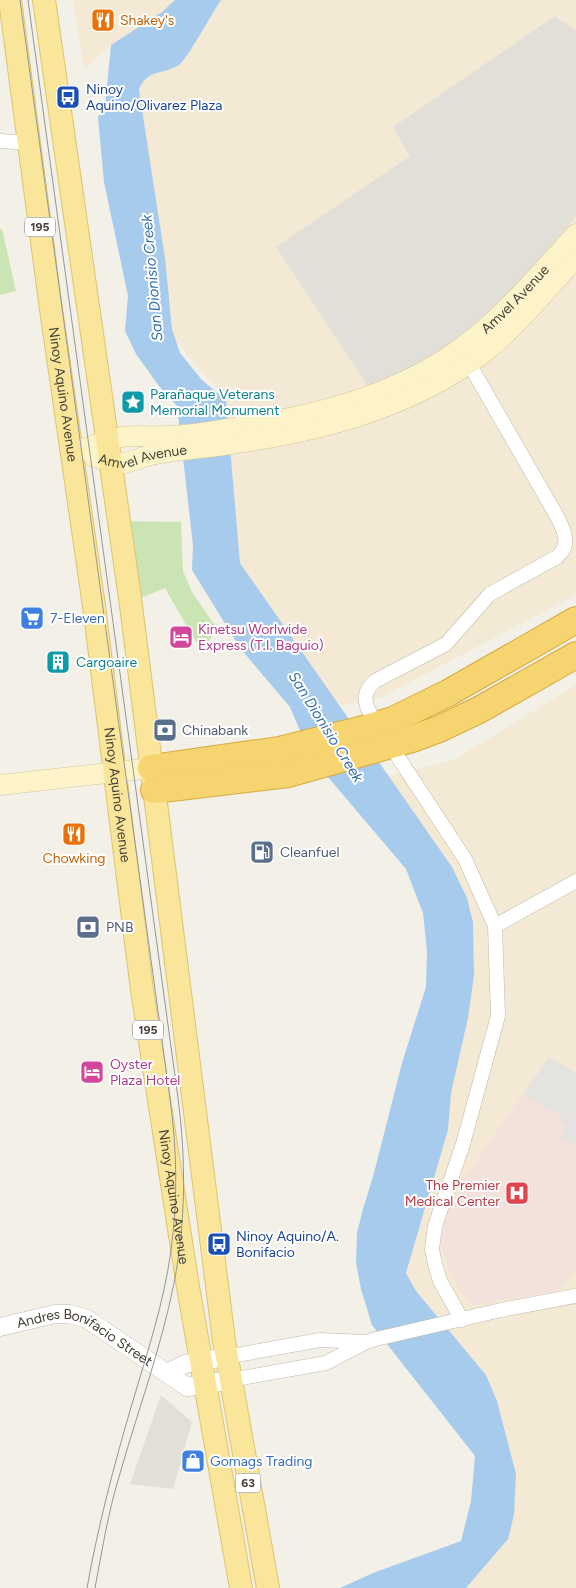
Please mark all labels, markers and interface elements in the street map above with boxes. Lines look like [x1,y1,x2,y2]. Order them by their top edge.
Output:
restaurant icon: Shakey's [90,7,116,33]
place label: Shakey's [120,12,174,29]
place label: Ninoy Aquino/Olivarez Plaza [86,81,222,114]
bus stop icon: Ninoy Aquino/Olivarez Plaza [55,84,81,110]
water label: San Dionisio Creek [137,213,167,342]
road number: 195 [25,218,55,236]
street label: Amvel Avenue [478,261,553,337]
street label: Ninoy Aquino Avenue [45,326,81,463]
place label: Parañaque Veterans Memorial Monument [150,386,279,419]
place icon: Parañaque Veterans Memorial Monument [120,389,146,415]
street label: Amvel Avenue [97,441,188,472]
supermarket icon: 7-Eleven [19,605,45,631]
place label: 7-Eleven [50,610,105,627]
place label: Kinetsu Worlwide Express (T.I. Baguio) [198,621,324,654]
hotel icon: Kinetsu Worlwide Express (T.I. Baguio) [168,624,194,650]
building icon: Cargoaire [45,649,71,675]
place label: Cargoaire [76,654,137,671]
water label: San Dionisio Creek [285,668,368,786]
bank icon: Chinabank [152,717,178,743]
place label: Chinabank [182,722,248,739]
street label: Ninoy Aquino Avenue [100,726,134,864]
restaurant icon: Chowking [61,821,87,847]
fuel station icon: Cleanfuel [249,839,275,865]
place label: Cleanfuel [280,844,339,861]
place label: Chowking [43,850,105,867]
bank icon: PNB [75,914,101,940]
place label: PNB [106,919,134,936]
road number: 195 [133,1020,163,1040]
place label: Oyster Plaza Hotel [110,1056,180,1089]
hotel icon: Oyster Plaza Hotel [79,1059,105,1085]
street label: Ninoy Aquino Avenue [155,1128,192,1266]
place label: The Premier Medical Center [405,1177,500,1210]
hospital icon: The Premier Medical Center [504,1180,530,1206]
place label: Ninoy Aquino/A. Bonifacio [236,1228,339,1261]
bus stop icon: Ninoy Aquino/A. Bonifacio [206,1231,232,1257]
street label: Andres Bonifacio Street [15,1306,156,1370]
shop icon: Gomags Trading [180,1448,206,1474]
place label: Gomags Trading [210,1453,312,1470]
road number: 63 [236,1474,260,1492]

